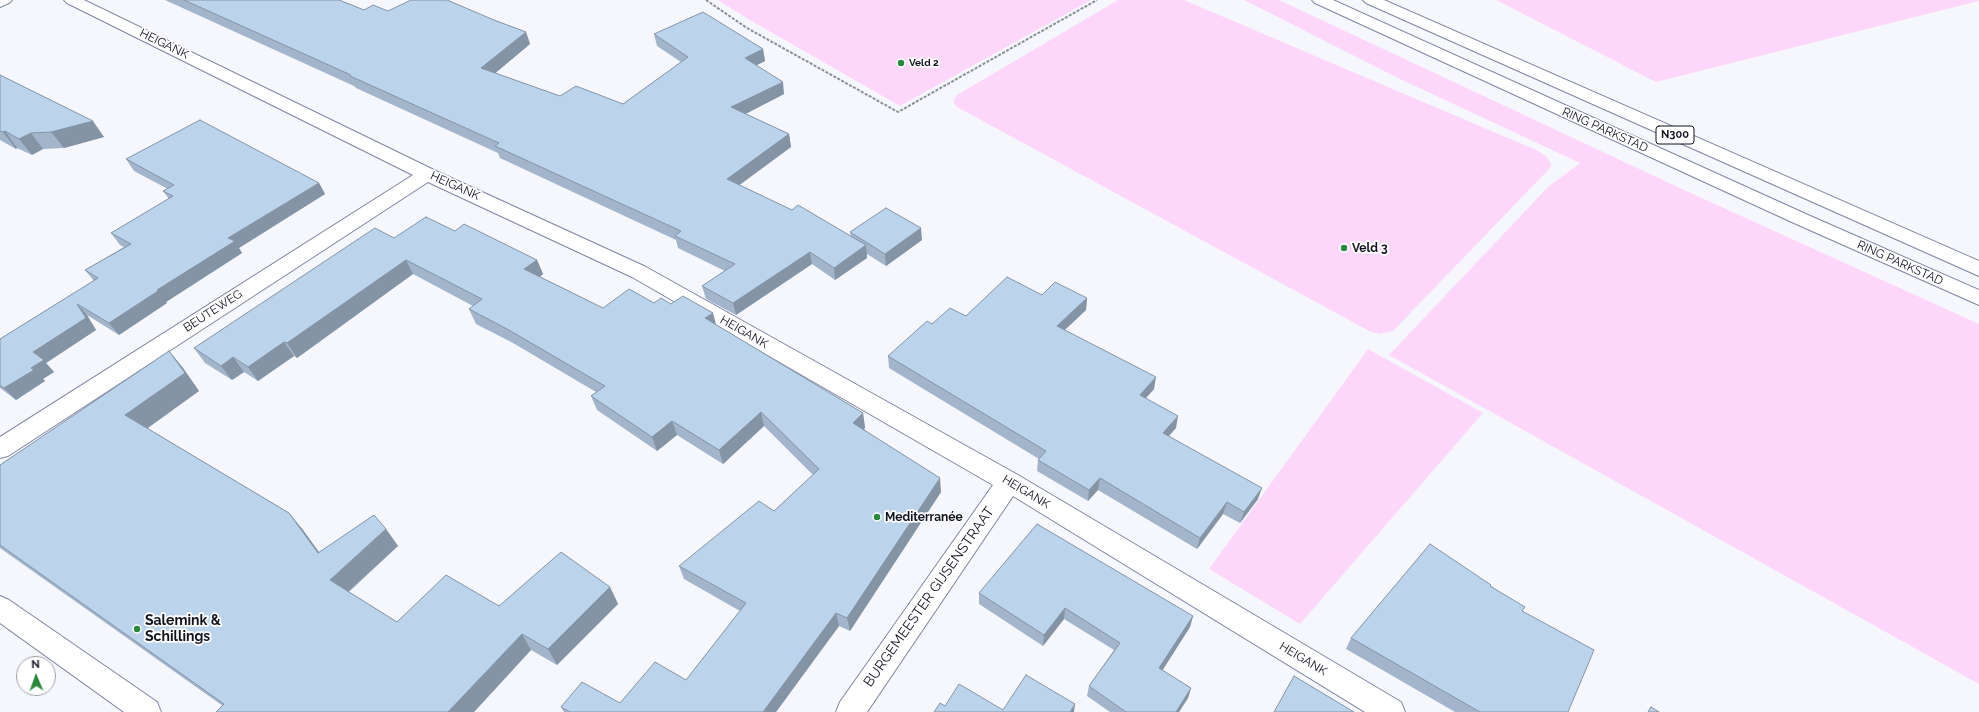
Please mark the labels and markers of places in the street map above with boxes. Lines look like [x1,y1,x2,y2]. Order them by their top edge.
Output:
place label: Veld 2 [909,57,939,69]
marker: Veld 2 [896,58,906,68]
place label: Veld 3 [1352,241,1388,255]
marker: Veld 3 [1339,243,1349,253]
place label: Mediterranée [885,510,963,524]
marker: Mediterranée [872,512,882,522]
place label: Salemink & Schillings [145,613,221,646]
marker: Salemink & Schillings [132,624,142,634]

